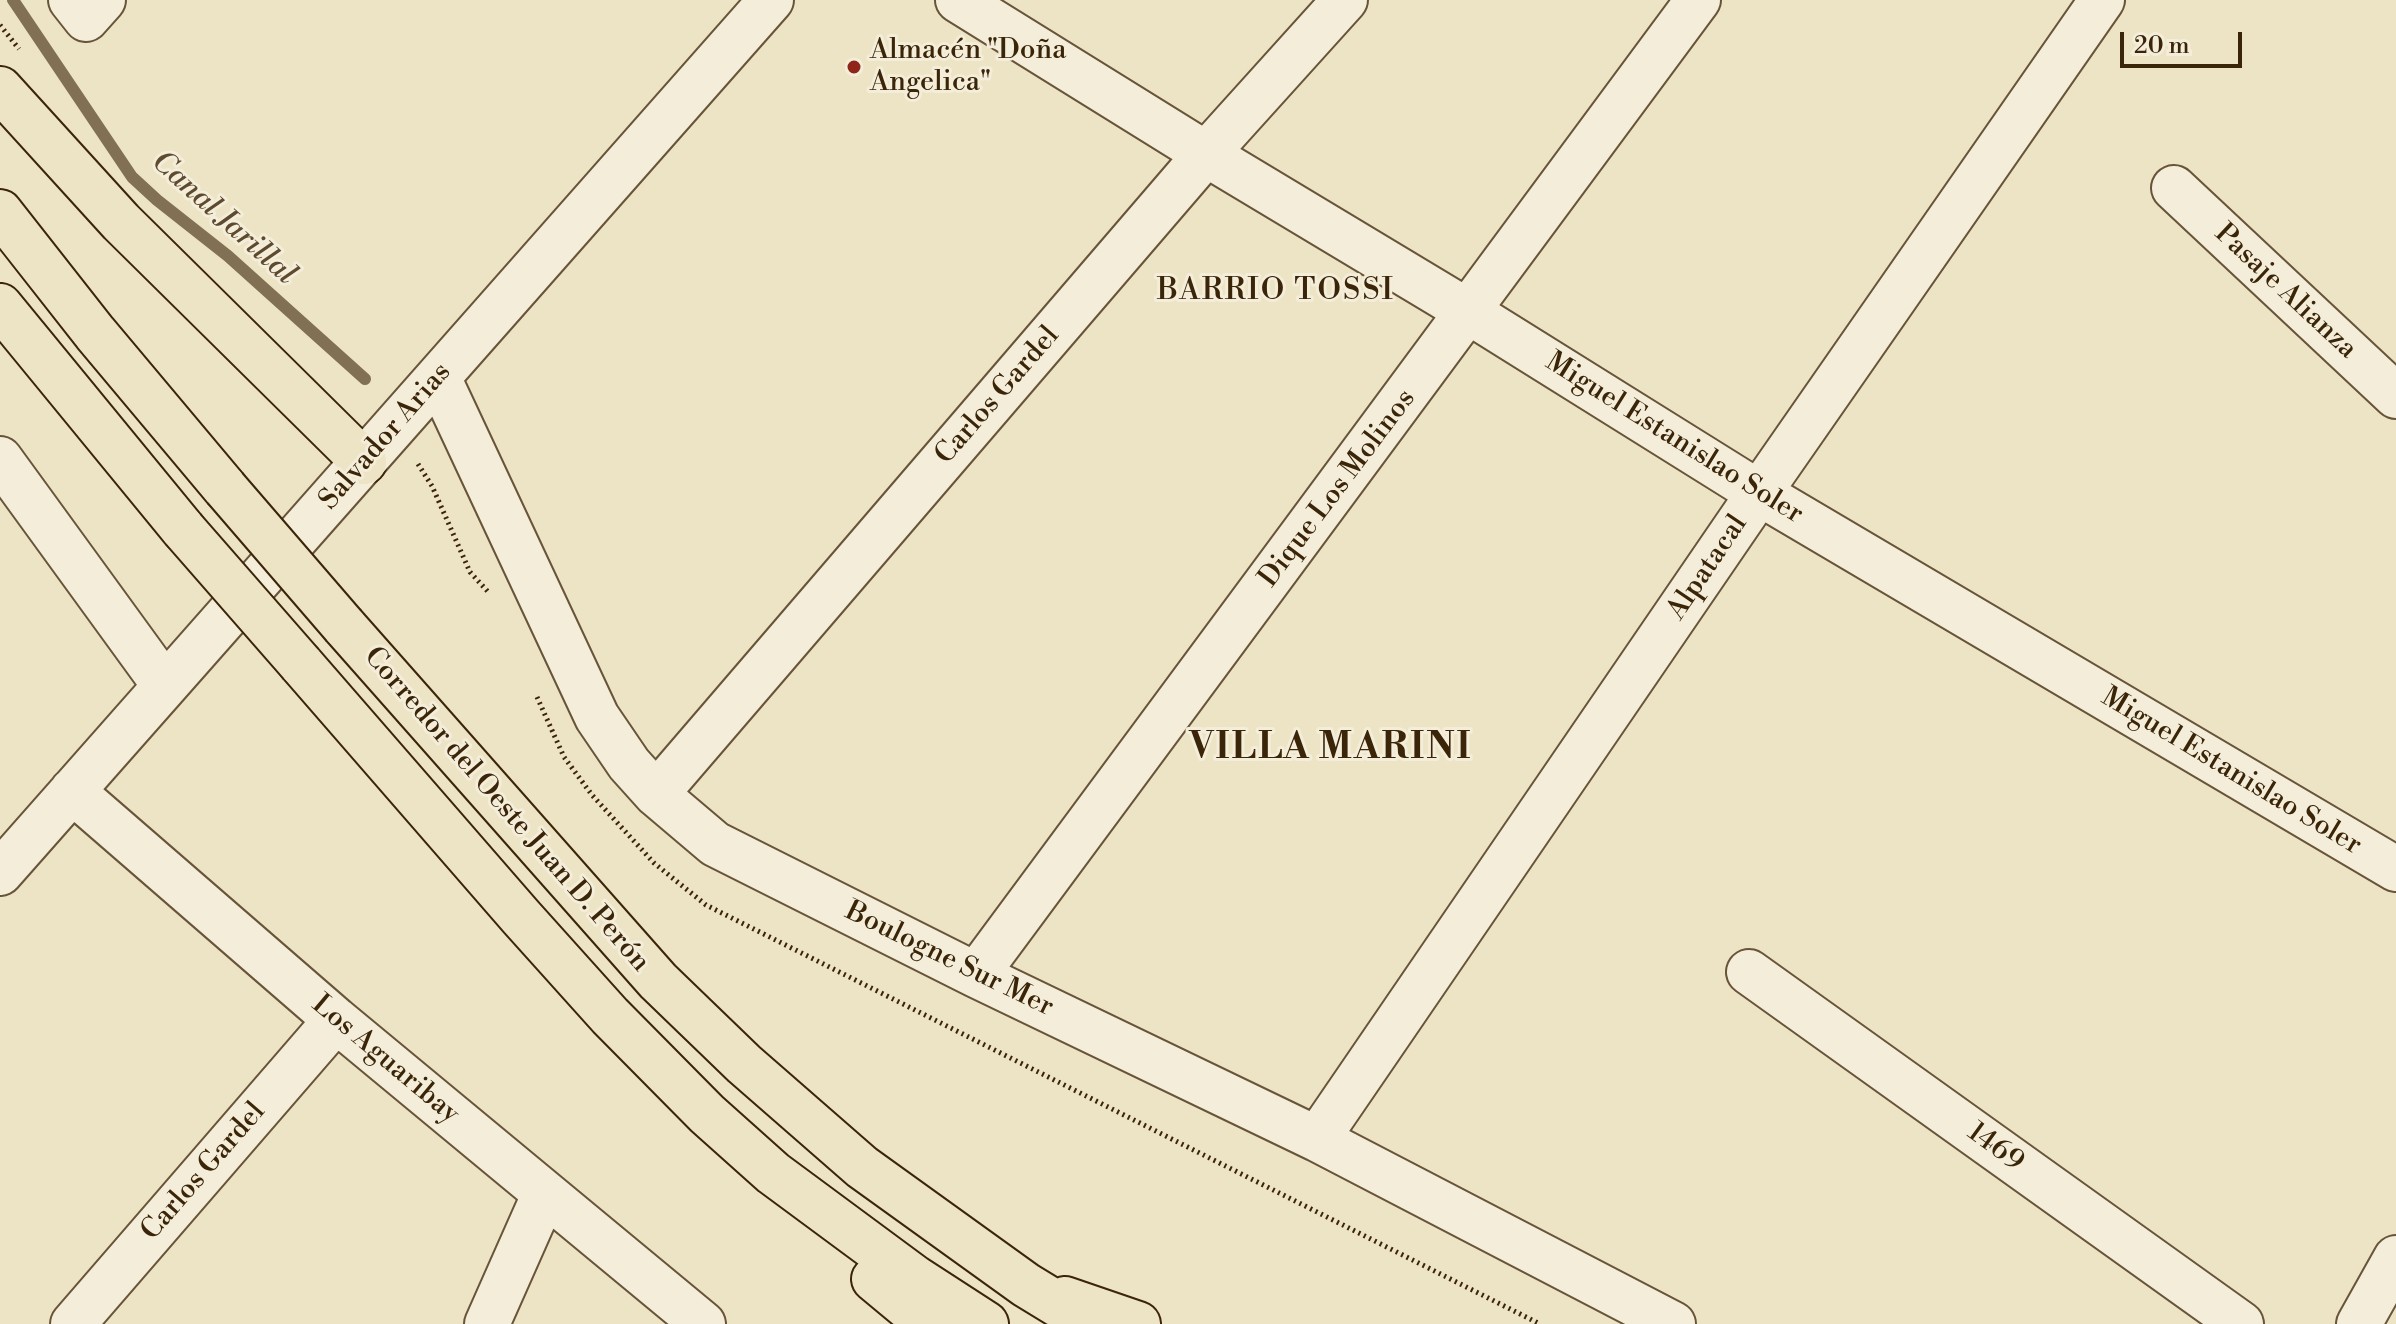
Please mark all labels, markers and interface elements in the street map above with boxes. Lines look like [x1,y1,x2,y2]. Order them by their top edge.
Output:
scale bar [2124,16,2246,66]
text: 20 m [2134,31,2190,61]
place label: Almacén "Doña Angelica" [870,34,1066,100]
marker: Almacén "Doña Angelica" [845,58,863,76]
water label: Canal Jarillal [143,145,303,293]
street label: Pasaje Alianza [2207,218,2363,366]
district label: BARRIO TOSSI [1157,274,1395,310]
street label: Carlos Gardel [929,320,1067,472]
street label: Miguel Estanislao Soler [1539,346,1809,532]
street label: Salvador Arias [313,357,459,517]
street label: Dique Los Molinos [1253,383,1423,595]
street label: Alpatacal [1661,509,1755,627]
street label: Corredor del Oeste Juan D. Perón [356,641,656,979]
street label: Miguel Estanislao Soler [2095,681,2367,863]
district label: VILLA MARINI [1189,727,1473,771]
street label: Boulogne Sur Mer [839,895,1059,1025]
street label: Los Aguaribay [304,989,466,1131]
street label: Carlos Gardel [135,1096,273,1248]
street label: 1469 [1960,1116,2030,1180]

